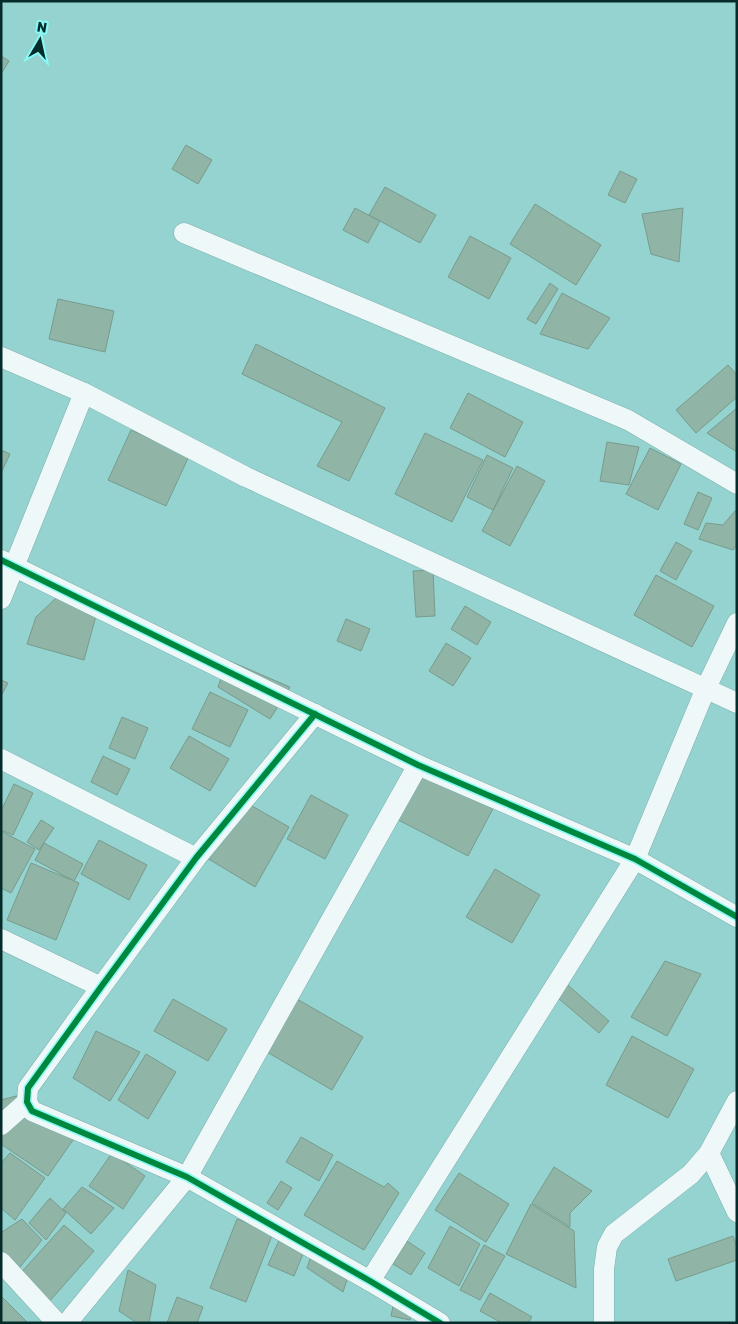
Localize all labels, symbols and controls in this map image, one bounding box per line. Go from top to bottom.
north arrow [15,15,65,65]
text: N [36,18,48,37]

